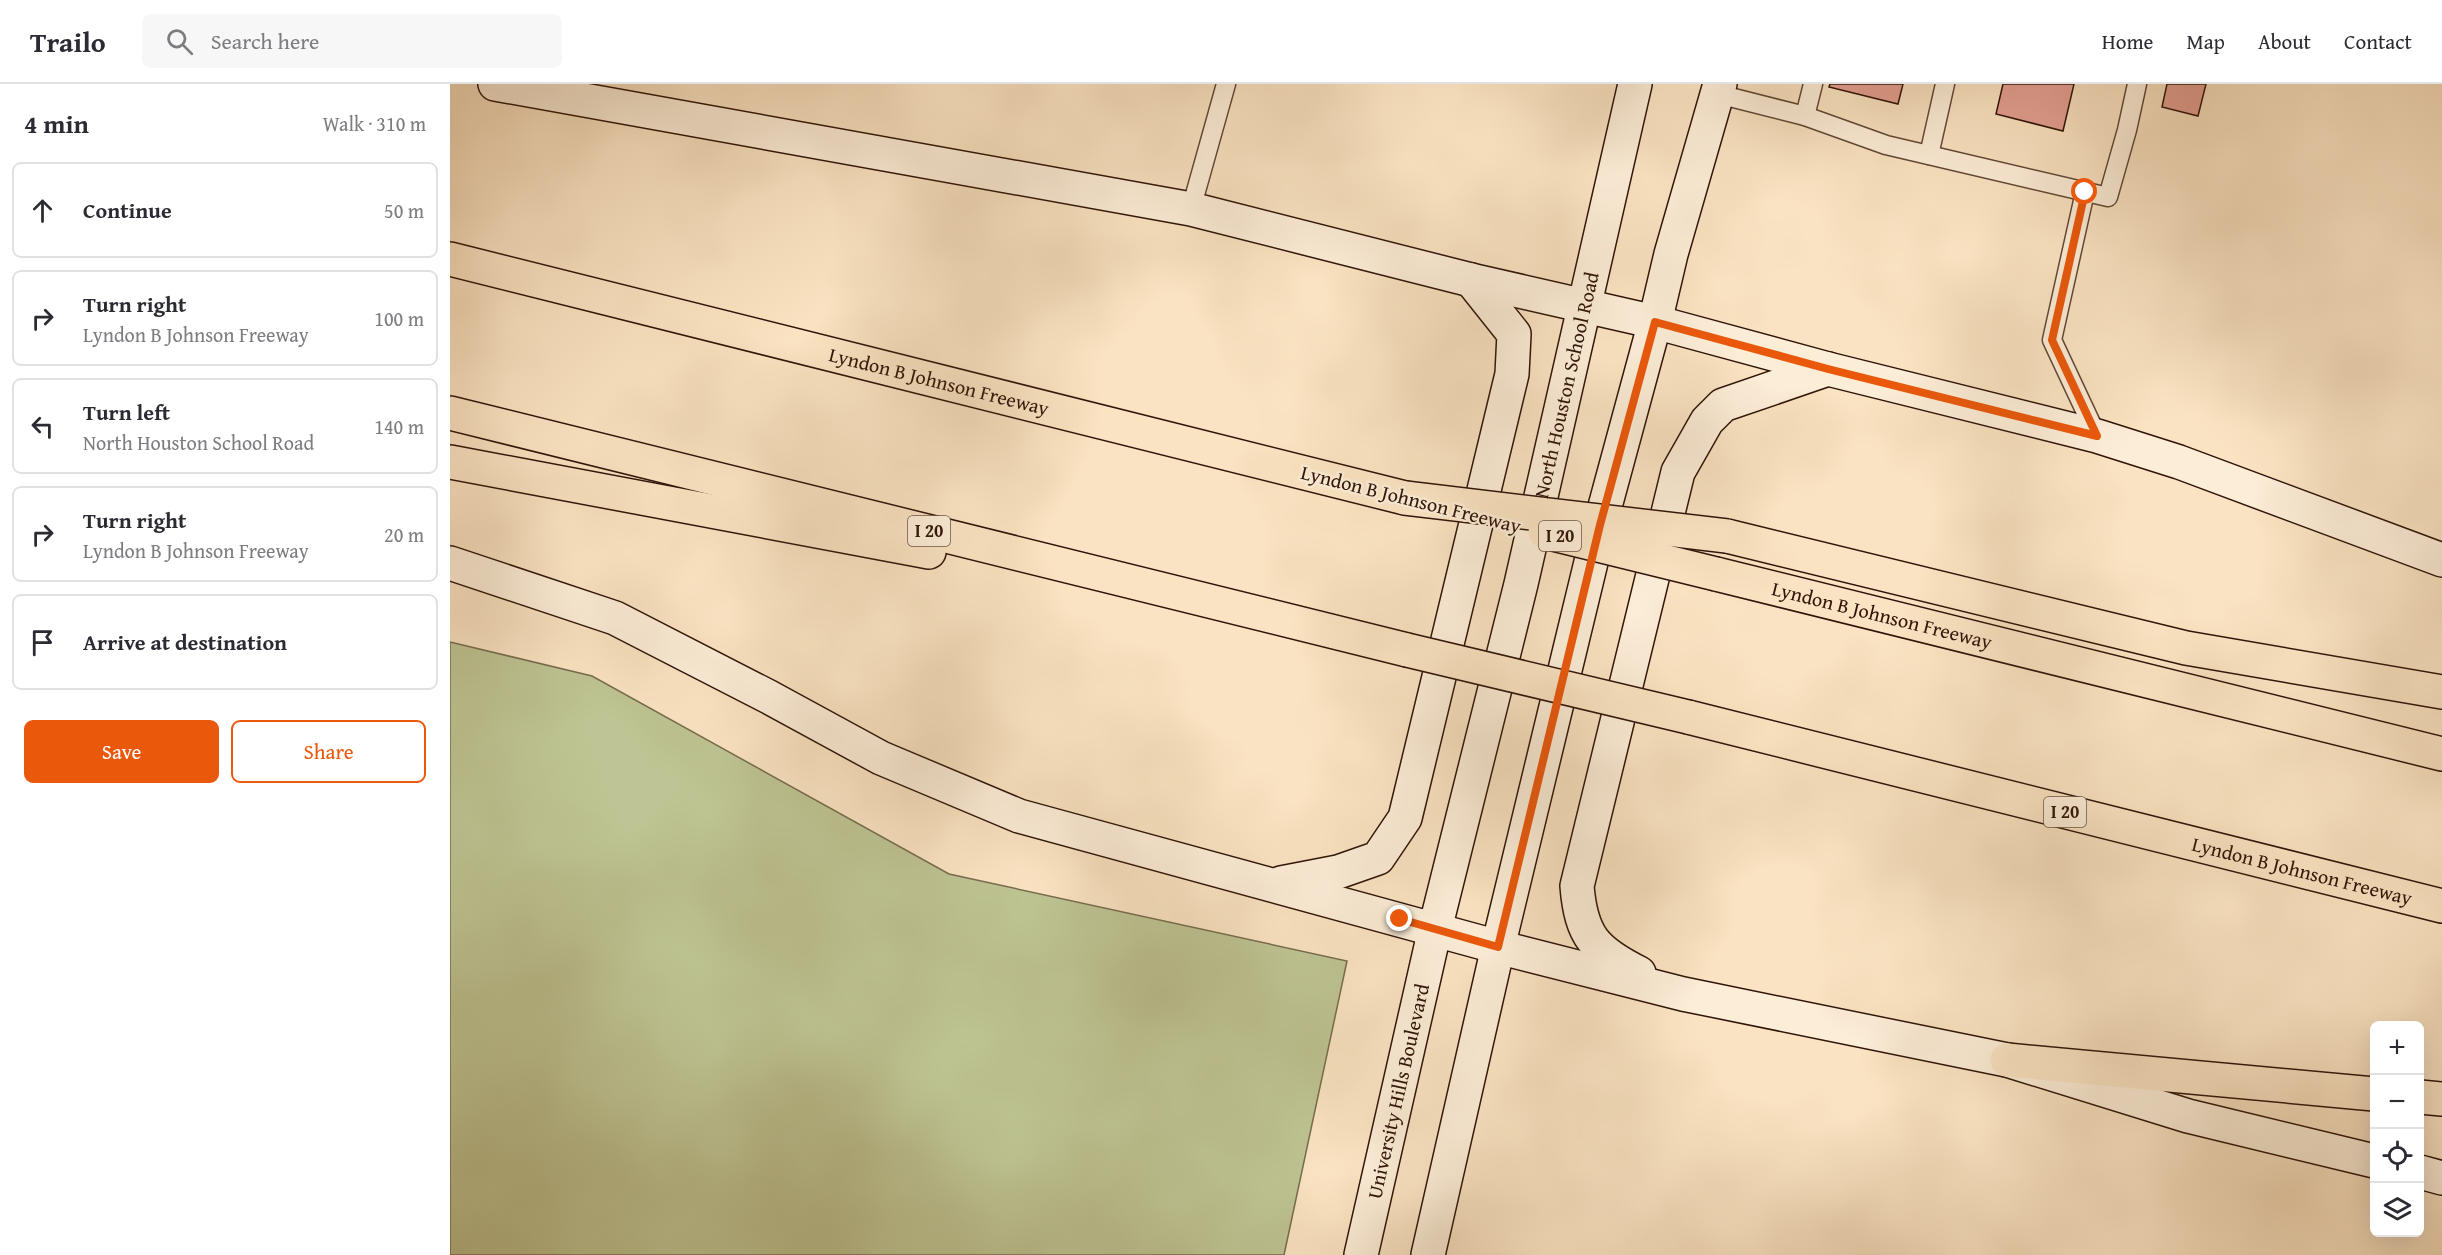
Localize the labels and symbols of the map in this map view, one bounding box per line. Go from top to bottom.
route start [2071,178,2097,204]
street label: North Houston School Road [1526,269,1606,501]
street label: Lyndon B Johnson Freeway [826,339,1052,422]
street label: Lyndon B Johnson Freeway [1298,457,1524,540]
road number: I 20 [908,516,950,546]
road number: I 20 [1539,521,1581,551]
street label: Lyndon B Johnson Freeway [1769,573,1995,656]
road number: I 20 [2044,797,2086,827]
street label: Lyndon B Johnson Freeway [2189,829,2415,912]
route end [1386,905,1412,931]
street label: University Hills Boulevard [1359,980,1436,1201]

